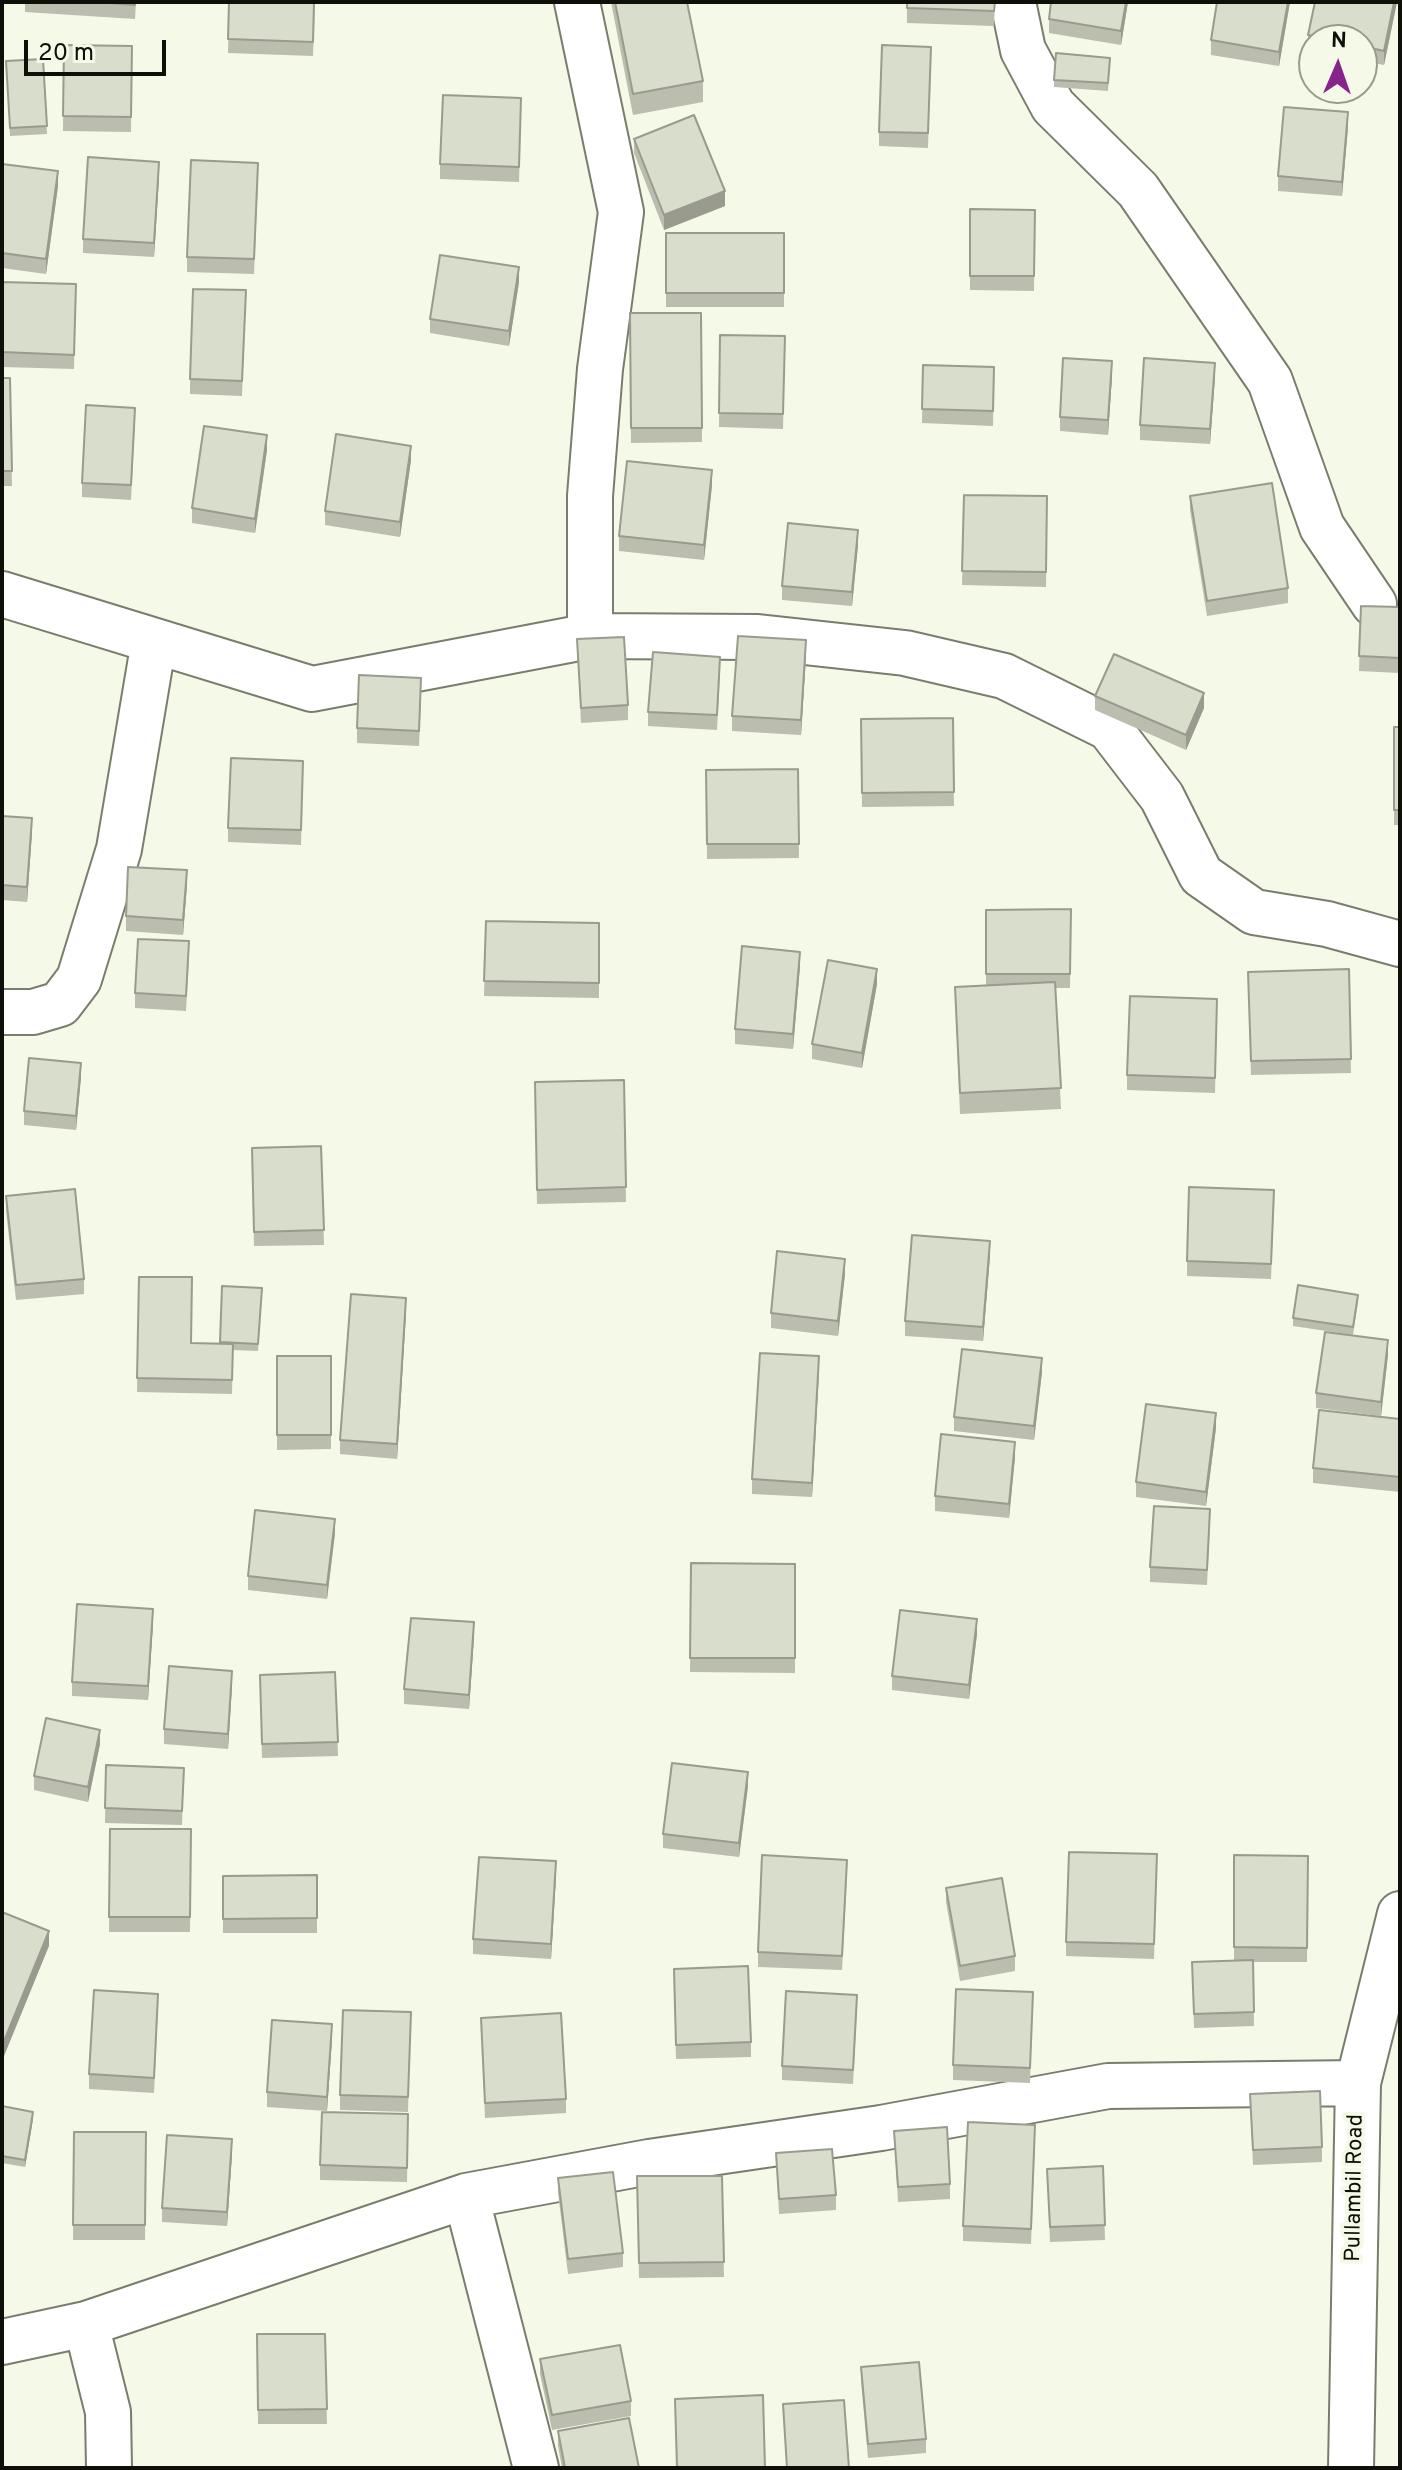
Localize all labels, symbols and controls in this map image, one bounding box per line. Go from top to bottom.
scale bar [28,24,170,74]
north arrow [1298,24,1378,104]
text: N [1330,28,1347,55]
text: 20 m [38,39,94,69]
street label: Pullambil Road [1342,2114,1370,2262]

